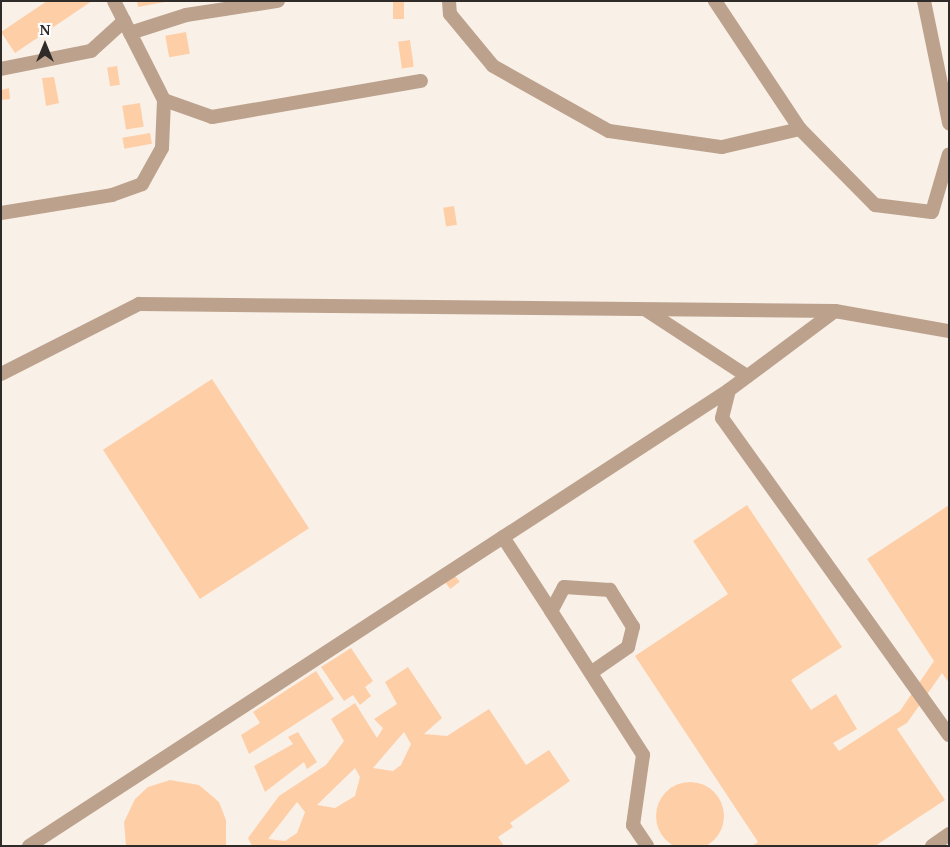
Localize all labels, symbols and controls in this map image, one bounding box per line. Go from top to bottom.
north arrow [20,20,70,70]
text: N [39,20,51,39]

